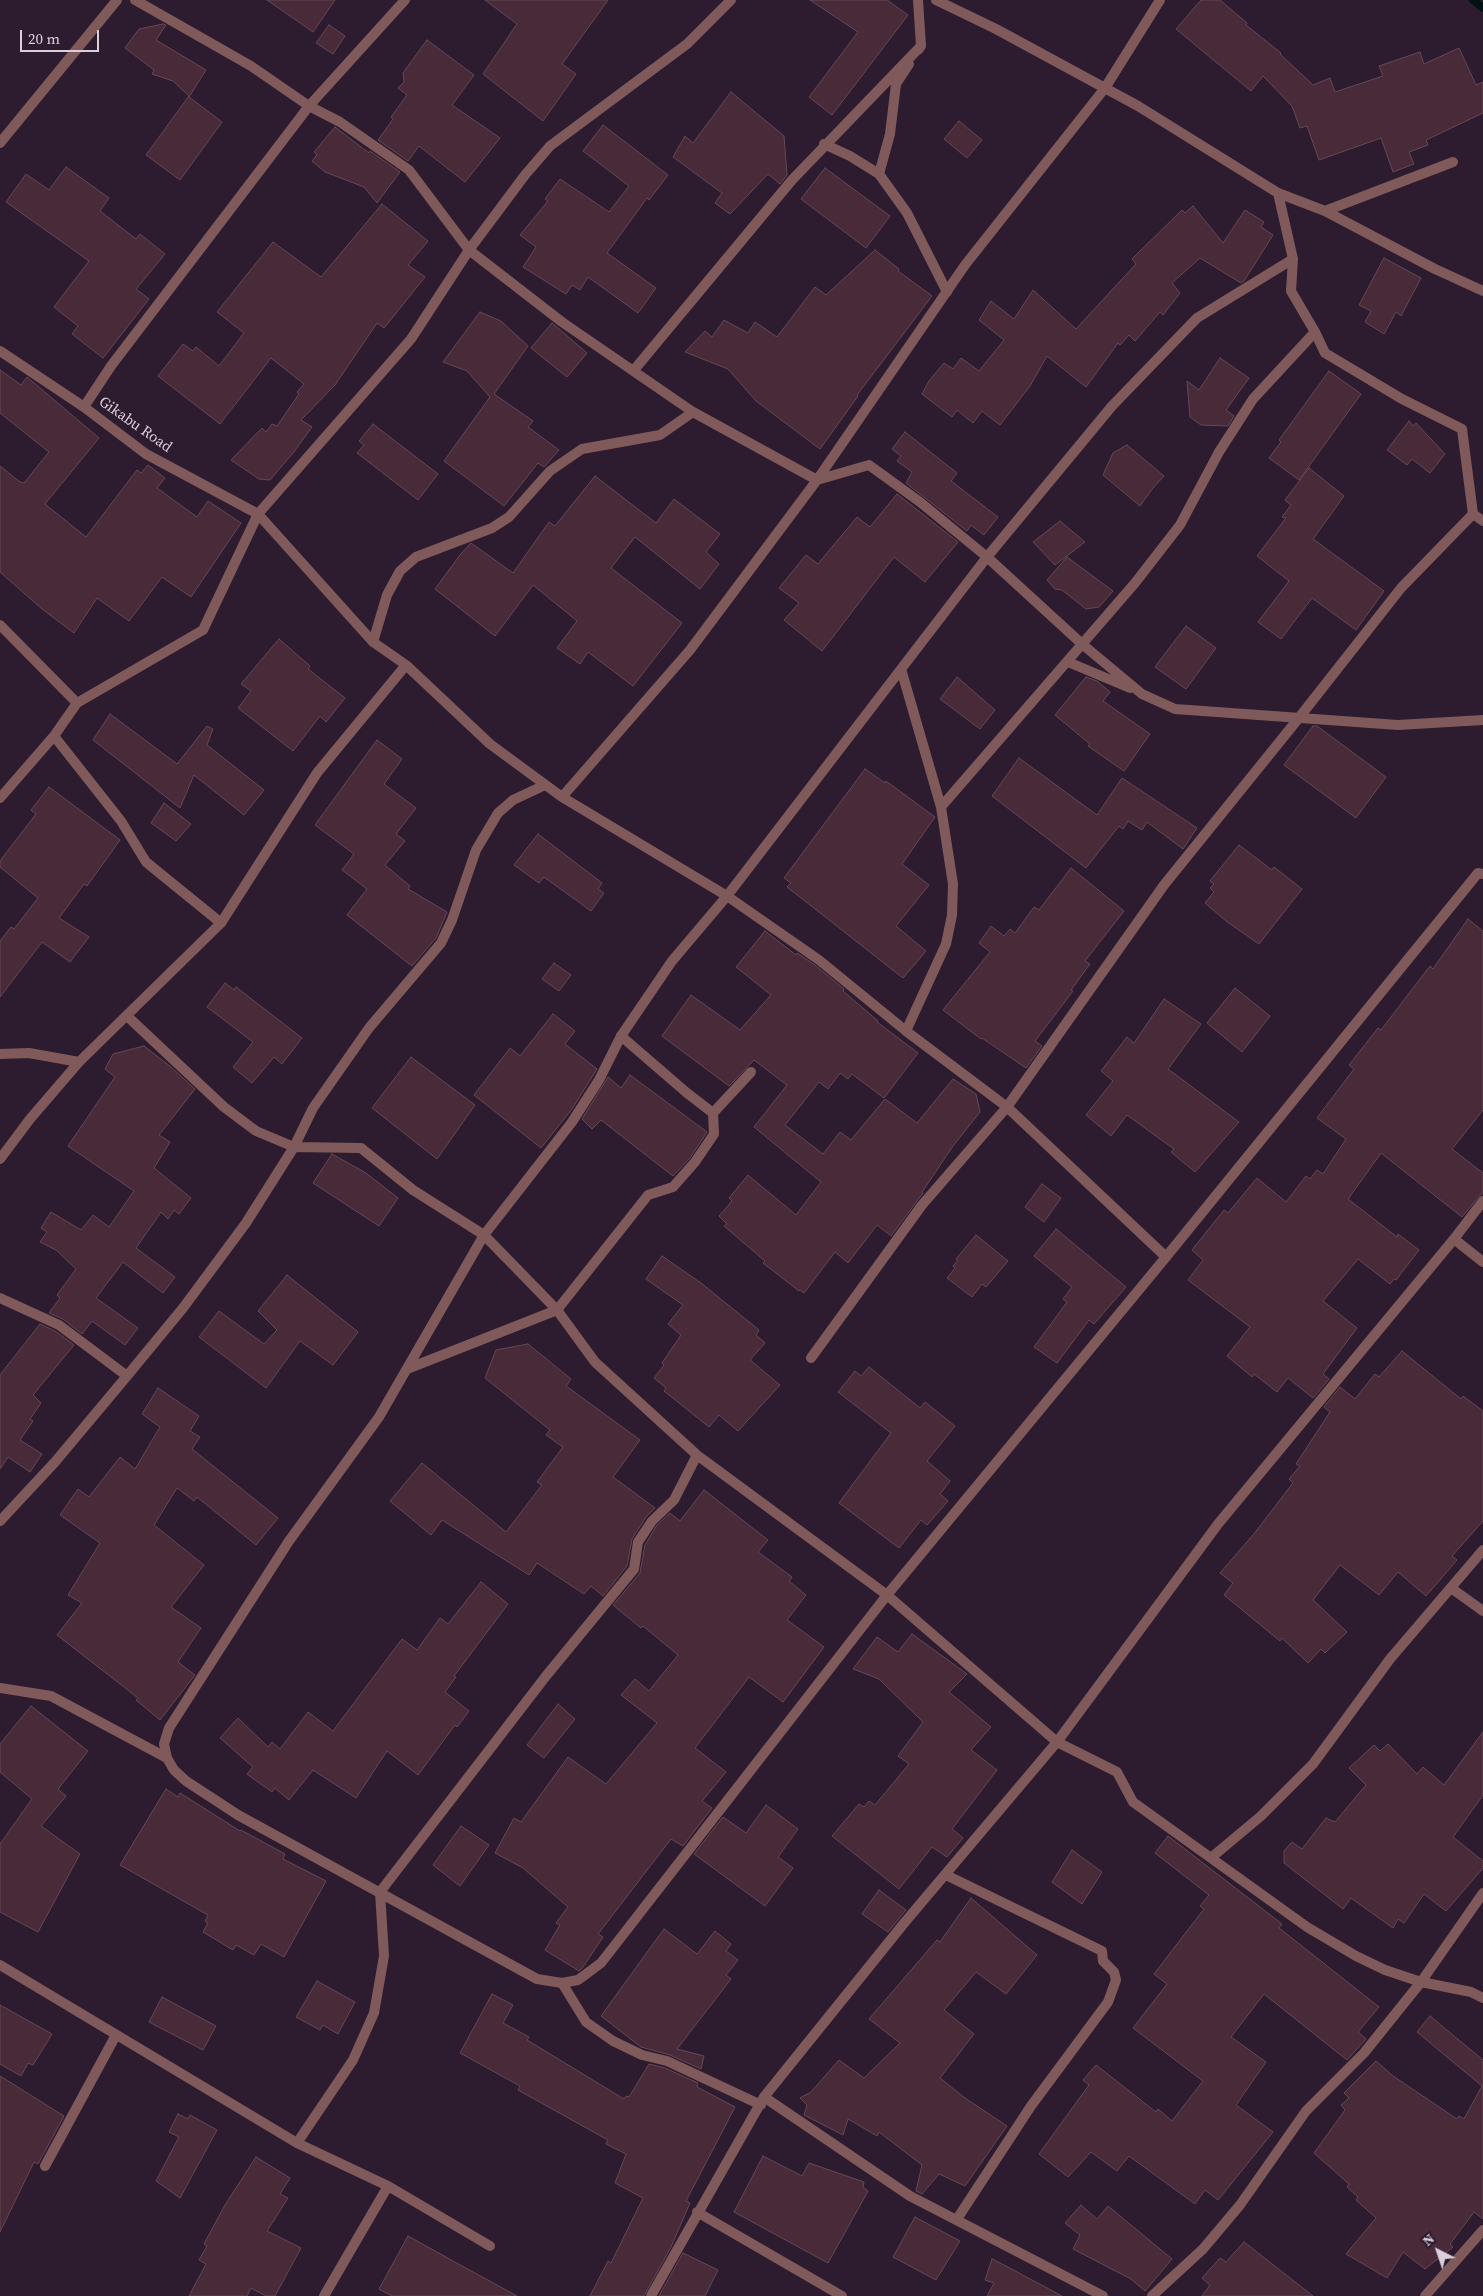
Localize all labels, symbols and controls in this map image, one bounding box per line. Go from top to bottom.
scale bar [22,20,101,52]
text: 20 m [28,28,60,49]
street label: Gikabu Road [95,393,175,457]
north arrow [1413,2226,1463,2276]
text: N [1418,2229,1439,2251]

